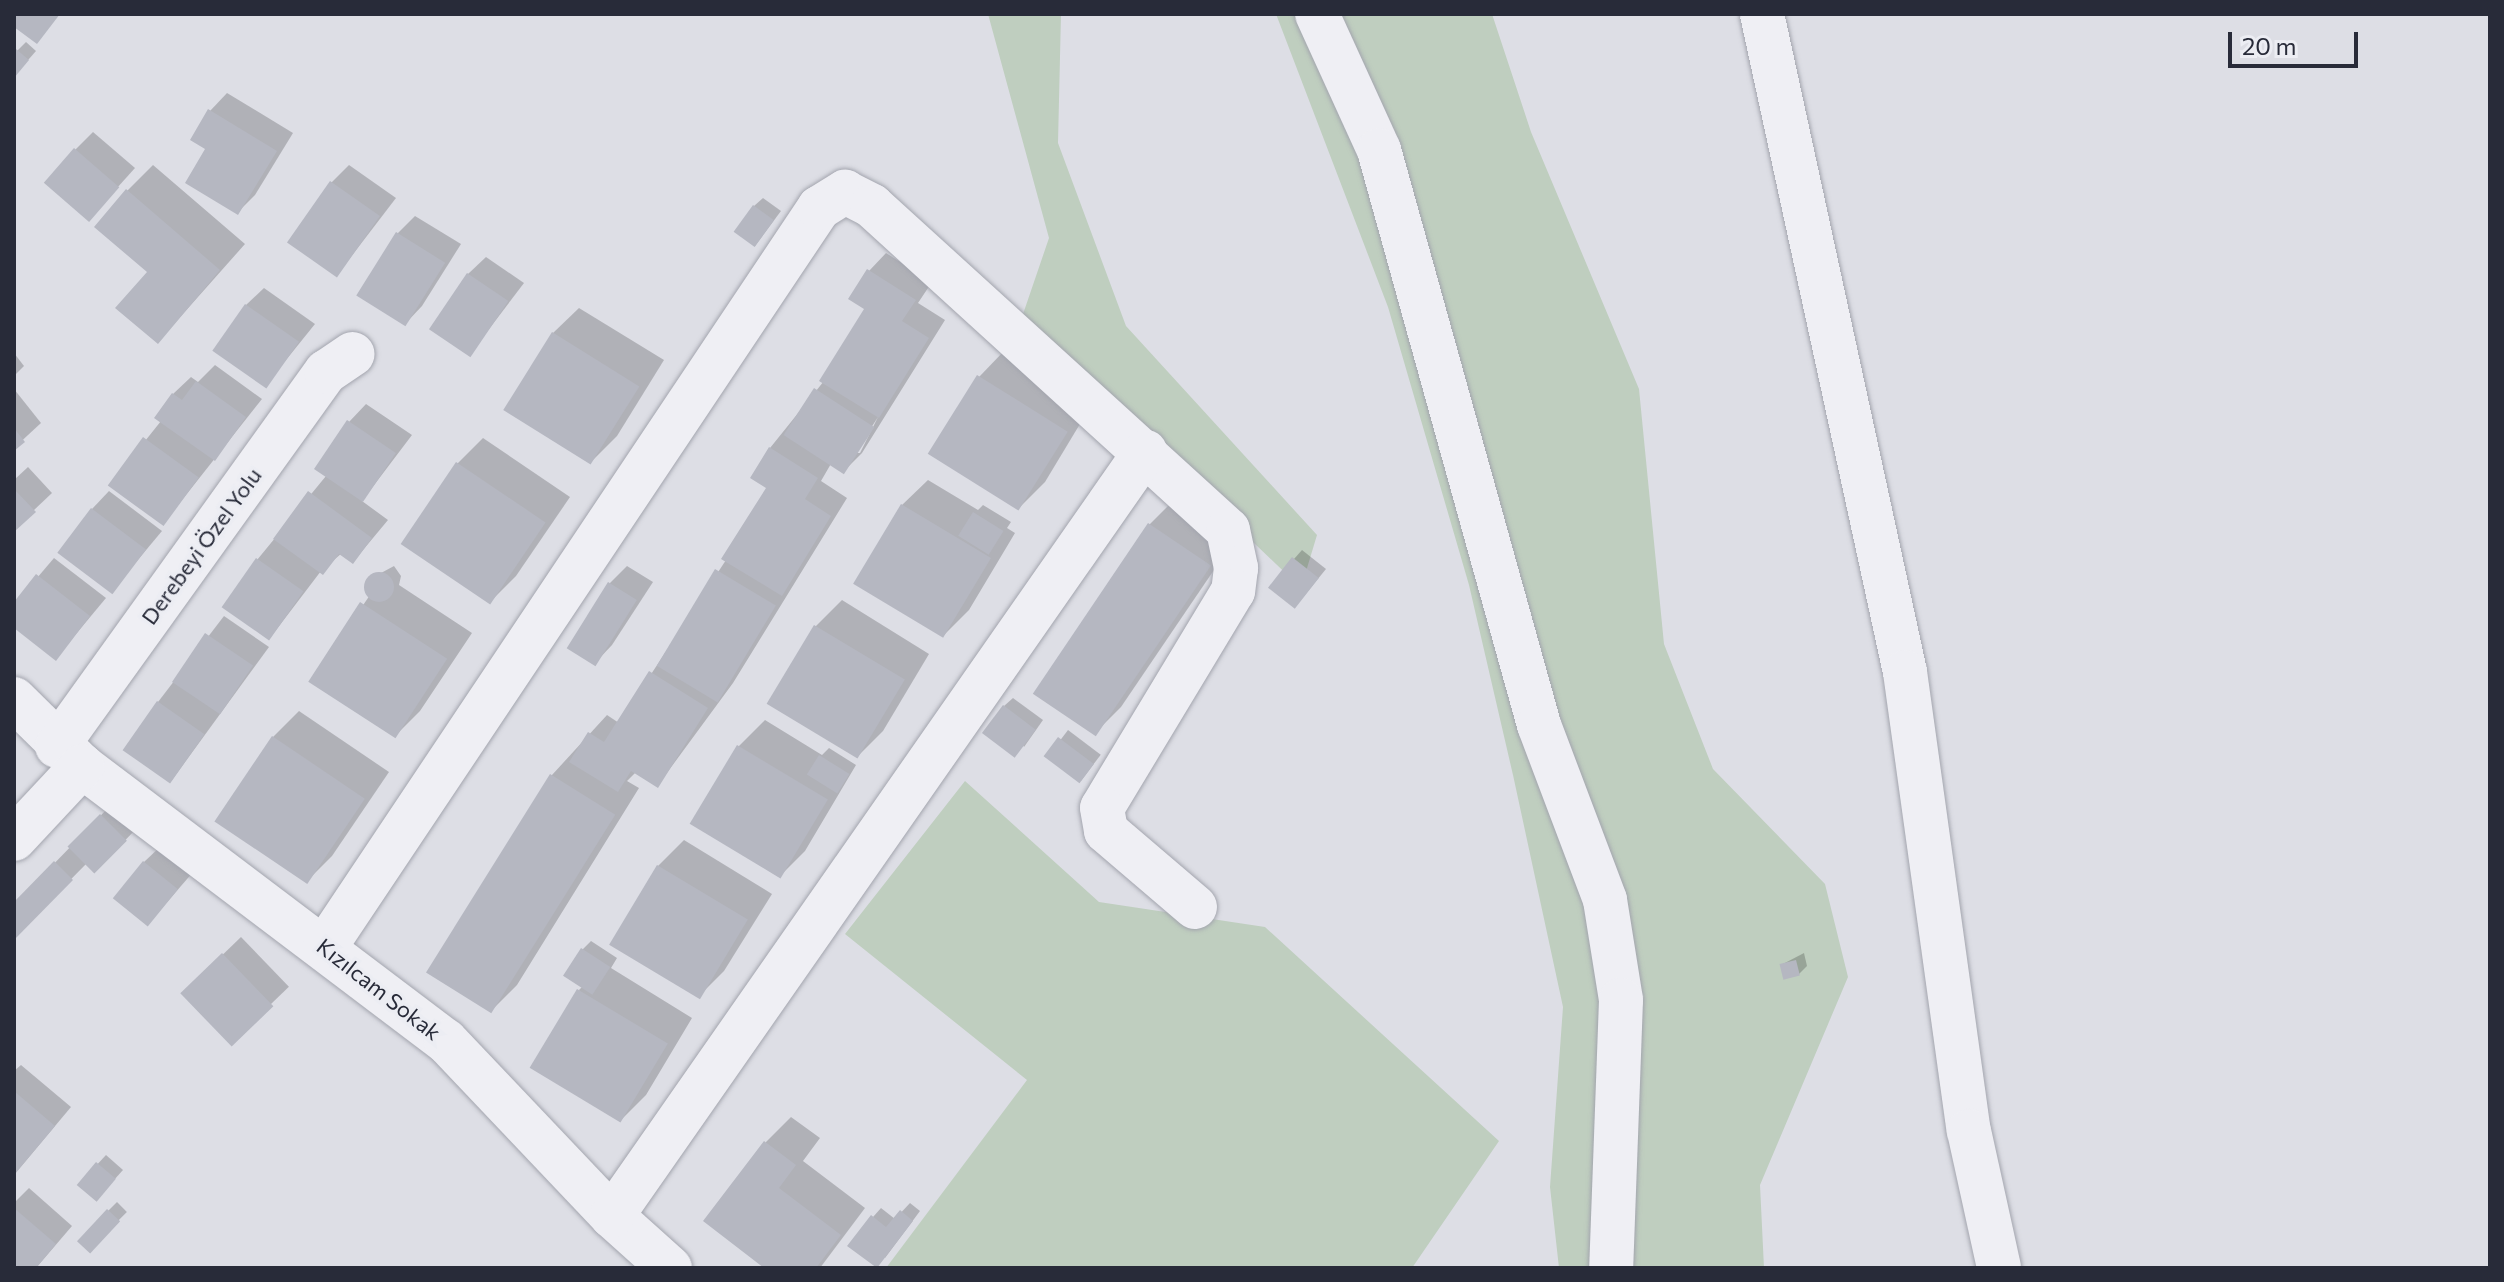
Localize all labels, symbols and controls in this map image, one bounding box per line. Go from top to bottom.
scale bar [2232,16,2362,66]
text: 20 m [2242,31,2296,60]
street label: Derebeyi Özel Yolu [135,463,267,629]
street label: Kızılcam Sokak [312,932,446,1046]

